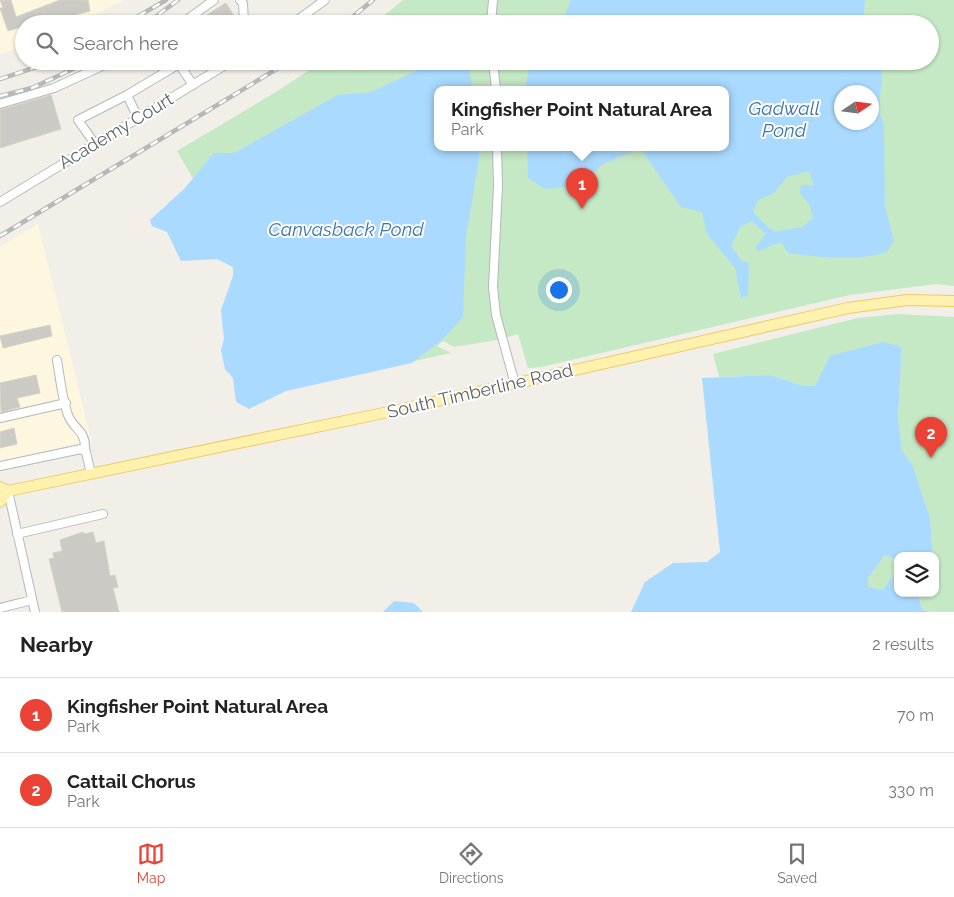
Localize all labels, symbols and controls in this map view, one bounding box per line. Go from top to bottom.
search box [15,15,939,70]
icon: search [33,29,61,57]
text: Search here [73,32,179,54]
north arrow [834,85,879,130]
popup [434,86,729,151]
street label: Academy Court [55,88,177,173]
water label: Gadwall Pond [748,97,820,141]
text: Kingfisher Point Natural Area [451,98,712,120]
text: Park [451,120,484,139]
pin: 1 [566,168,598,209]
water label: Canvasback Pond [268,218,424,240]
your location [546,277,572,303]
street label: South Timberline Road [385,359,575,422]
pin: 2 [915,417,947,458]
map controls [894,552,939,597]
button: layers [894,552,939,597]
text: Nearby [20,632,93,657]
text: 2 results [872,635,934,654]
text: Kingfisher Point Natural Area [67,695,328,717]
text: 1 [32,706,40,725]
text: 70 m [897,706,934,725]
text: Park [67,717,100,736]
text: Cattail Chorus [67,770,196,792]
text: 2 [31,781,41,800]
text: 330 m [888,781,934,800]
text: Park [67,792,100,811]
tab: Map [137,840,165,886]
tab: Directions [439,840,504,886]
tab: Saved [777,840,817,886]

